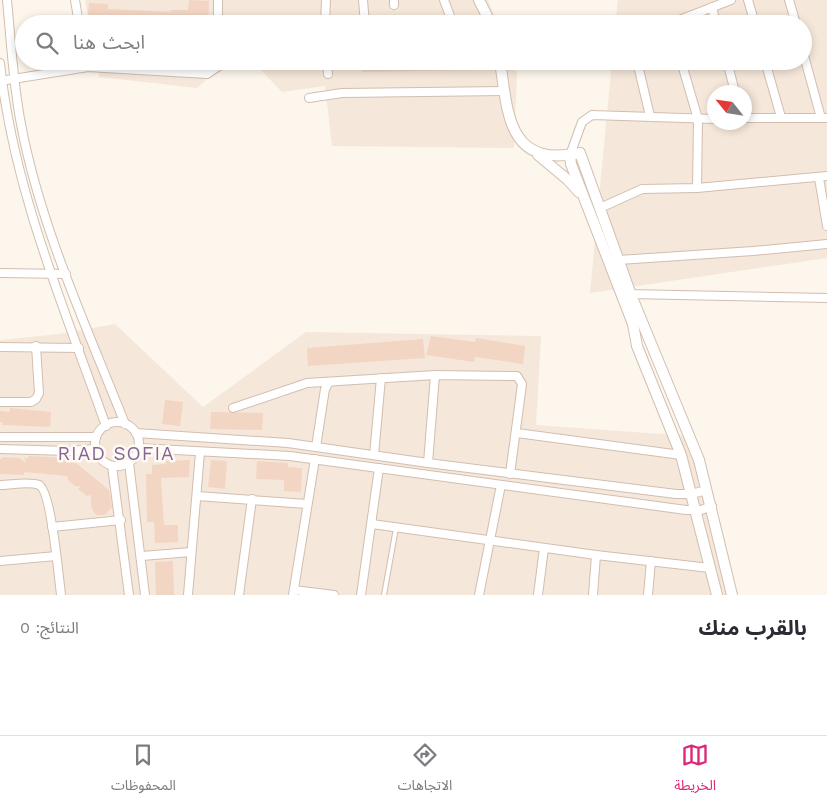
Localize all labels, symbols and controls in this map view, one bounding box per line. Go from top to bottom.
search box [15,15,812,70]
icon: search [33,29,61,57]
text: ابحث هنا [73,31,145,54]
north arrow [707,85,752,130]
district label: RIAD SOFIA [57,442,175,465]
text: بالقرب منك [699,615,807,640]
text: النتائج: 0 [20,618,79,637]
tab: المحفوظات [111,741,176,800]
tab: الاتجاهات [398,741,452,800]
tab: الخريطة [674,741,716,800]

